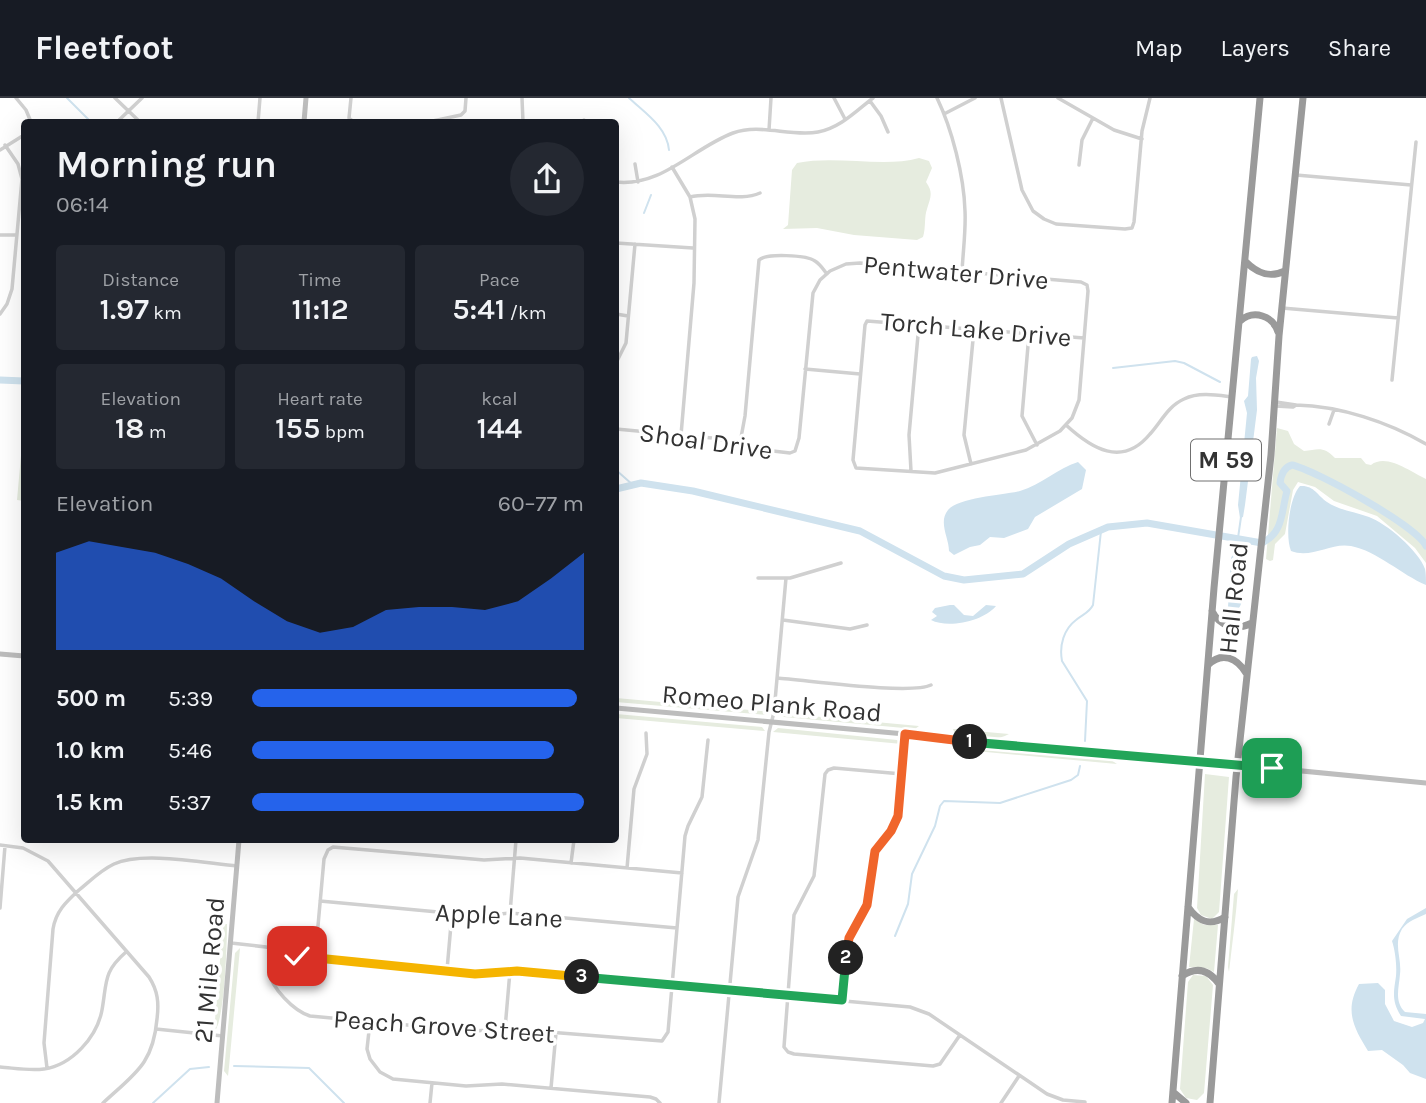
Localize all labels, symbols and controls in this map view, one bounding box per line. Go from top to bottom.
text: Fleetfoot [35,29,174,67]
text: Map [1135,34,1183,62]
text: Layers [1221,34,1290,62]
text: Share [1328,34,1391,62]
text: Morning run [56,142,277,187]
button: share [510,142,584,216]
text: 06:14 [56,191,109,218]
street label: Pentwater Drive [862,249,1050,296]
text: Distance [102,269,179,291]
text: Time [299,269,341,291]
text: Pace [479,269,520,291]
text: 1.97 [99,291,149,327]
text: 11:12 [291,291,349,327]
text: 5:41 [452,291,505,327]
text: km [149,302,182,324]
text: /km [505,302,546,324]
street label: Torch Lake Drive [879,306,1073,353]
text: Elevation [100,388,181,410]
text: Heart rate [277,388,363,410]
text: kcal [481,388,517,410]
text: 18 [115,410,144,446]
text: 155 [275,410,320,446]
text: 144 [477,410,522,446]
street label: Shoal Drive [637,417,774,466]
text: m [144,421,167,443]
text: bpm [320,421,365,443]
road number: M 59 [1191,440,1261,480]
text: Elevation [56,490,153,517]
text: 60–77 m [498,490,584,517]
street label: Hall Road [1212,541,1255,656]
street label: Romeo Plank Road [661,678,883,729]
text: 500 m [56,685,126,712]
text: 5:39 [168,685,213,712]
pin: 1 [953,724,988,760]
text: 1 [966,730,973,752]
text: 1.0 km [56,737,125,764]
text: 5:46 [168,737,212,764]
pin [1242,738,1302,798]
icon: arrive [1253,749,1291,787]
text: 1.5 km [56,789,124,816]
text: 5:37 [168,789,211,816]
street label: 21 Mile Road [188,896,231,1044]
street label: Apple Lane [434,897,564,934]
pin [267,926,327,986]
icon: check [278,937,316,975]
pin: 2 [828,940,864,976]
text: 2 [840,946,851,968]
pin: 3 [564,960,600,994]
text: 3 [576,965,587,987]
street label: Peach Grove Street [332,1003,556,1050]

